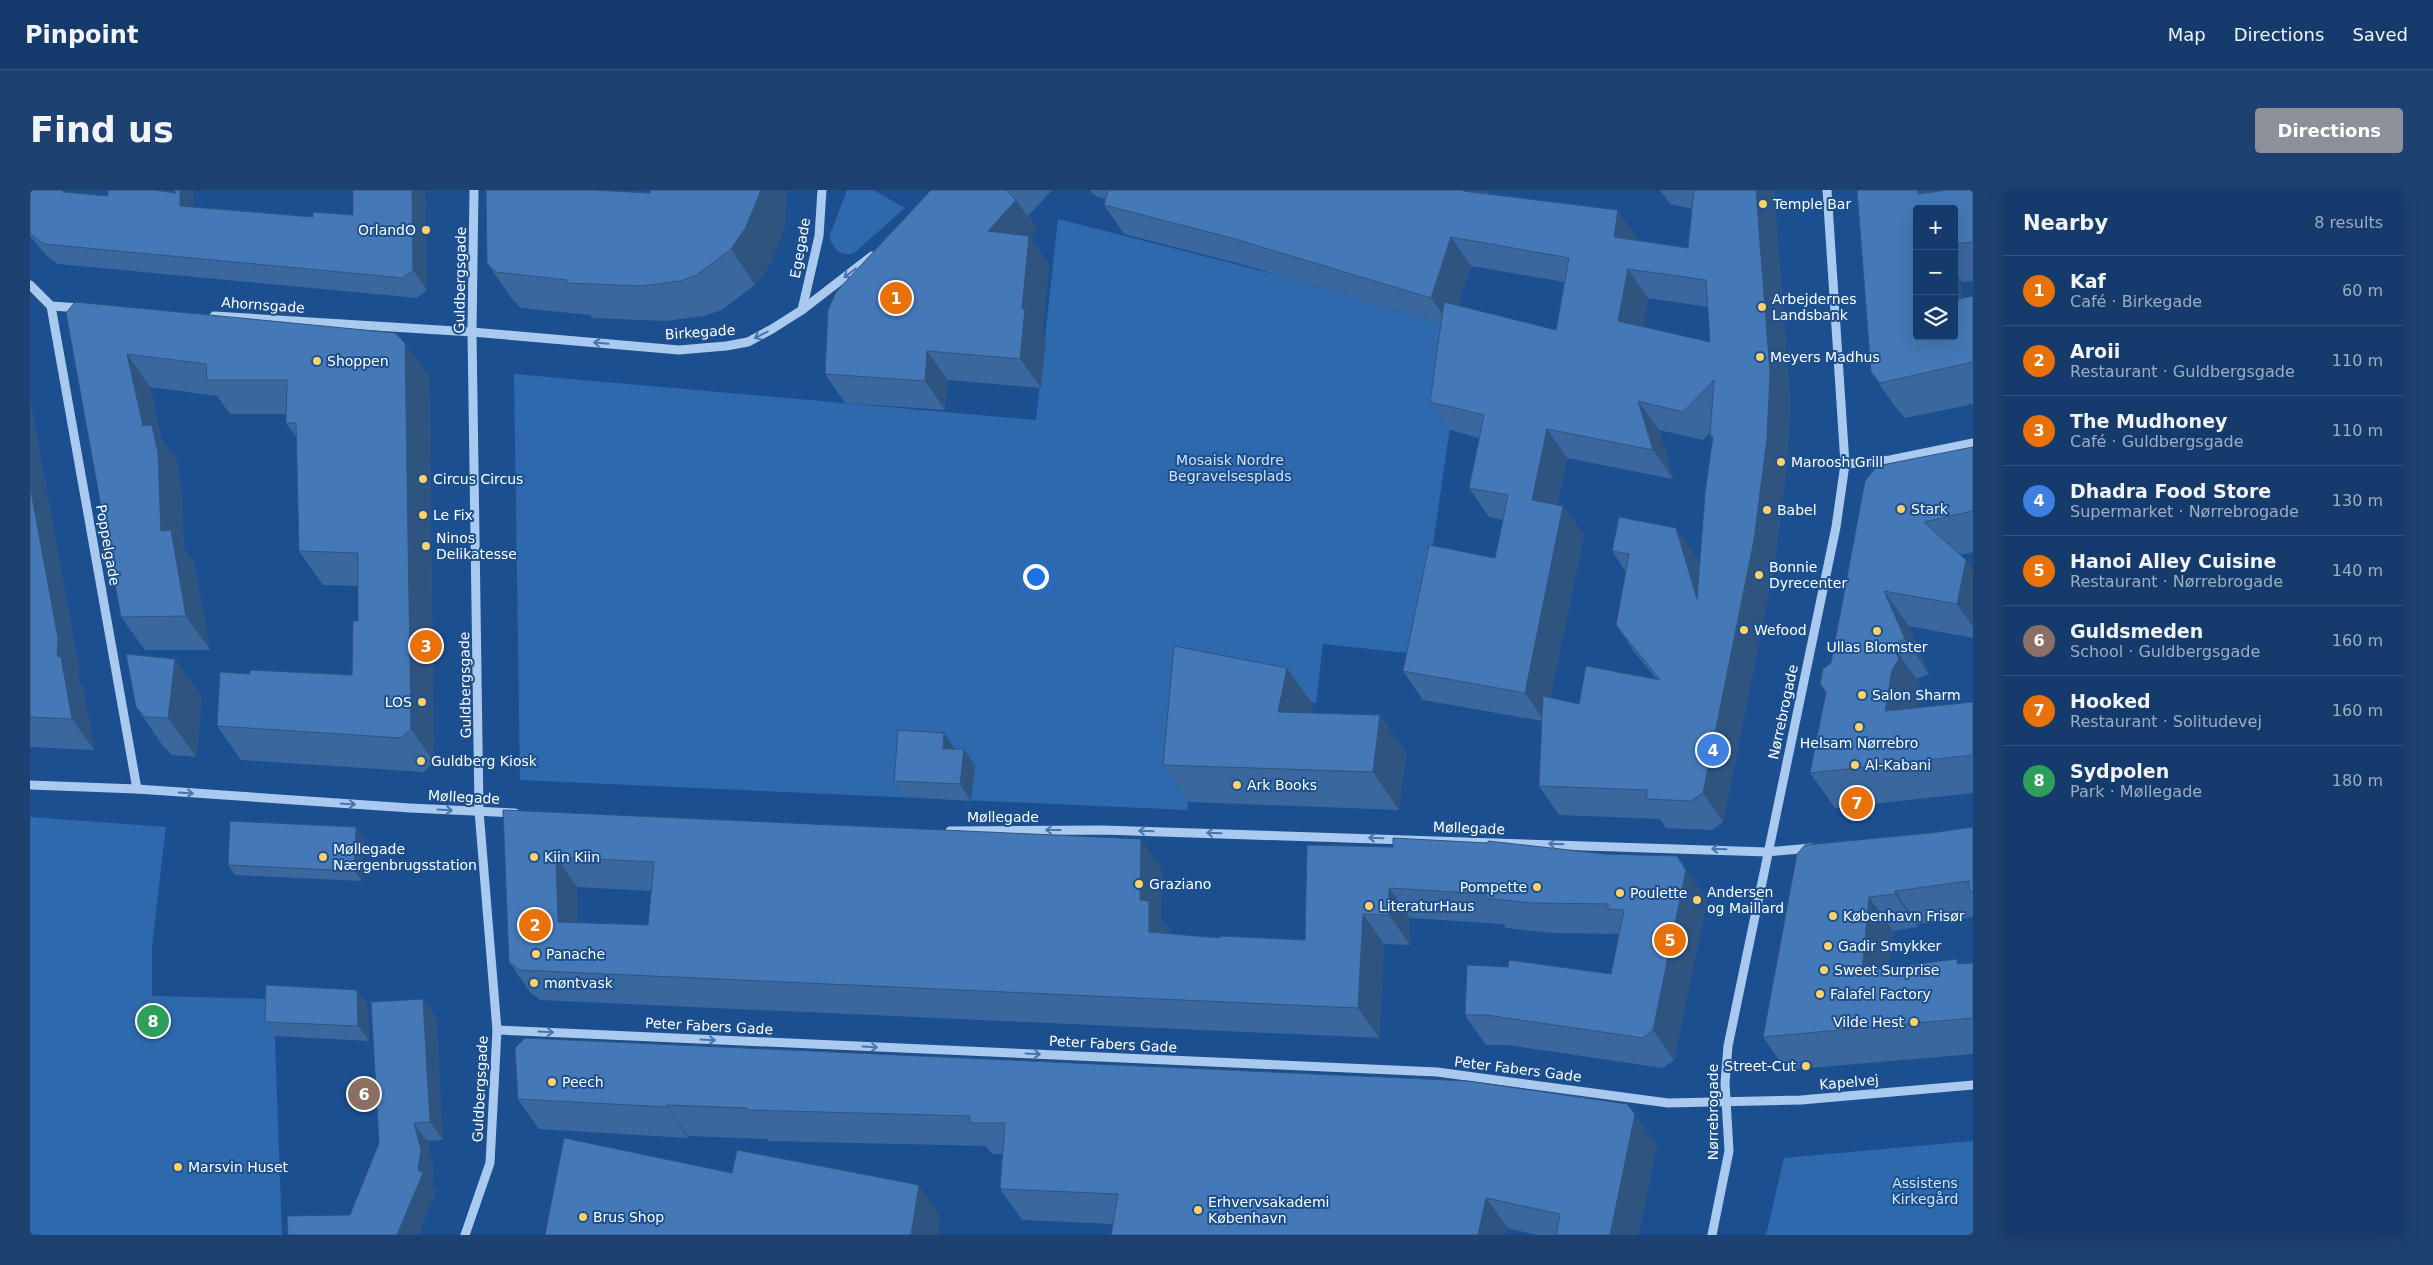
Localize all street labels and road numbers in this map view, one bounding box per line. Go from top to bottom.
street label: Egegade [787,216,813,280]
street label: Guldbergsgade [451,227,469,333]
street label: Ahornsgade [221,294,305,316]
street label: Birkegade [664,322,736,342]
street label: Poppelgade [93,503,123,587]
street label: Guldbergsgade [456,632,474,738]
street label: Nørrebrogade [1765,663,1801,761]
street label: Møllegade [428,787,500,807]
street label: Møllegade [967,809,1039,825]
street label: Møllegade [1433,819,1505,837]
street label: Peter Fabers Gade [645,1015,773,1037]
street label: Peter Fabers Gade [1049,1033,1177,1055]
street label: Guldbergsgade [469,1035,491,1143]
street label: Peter Fabers Gade [1453,1053,1583,1085]
street label: Nørrebrogade [1705,1064,1721,1160]
street label: Kapelvej [1819,1071,1879,1093]

